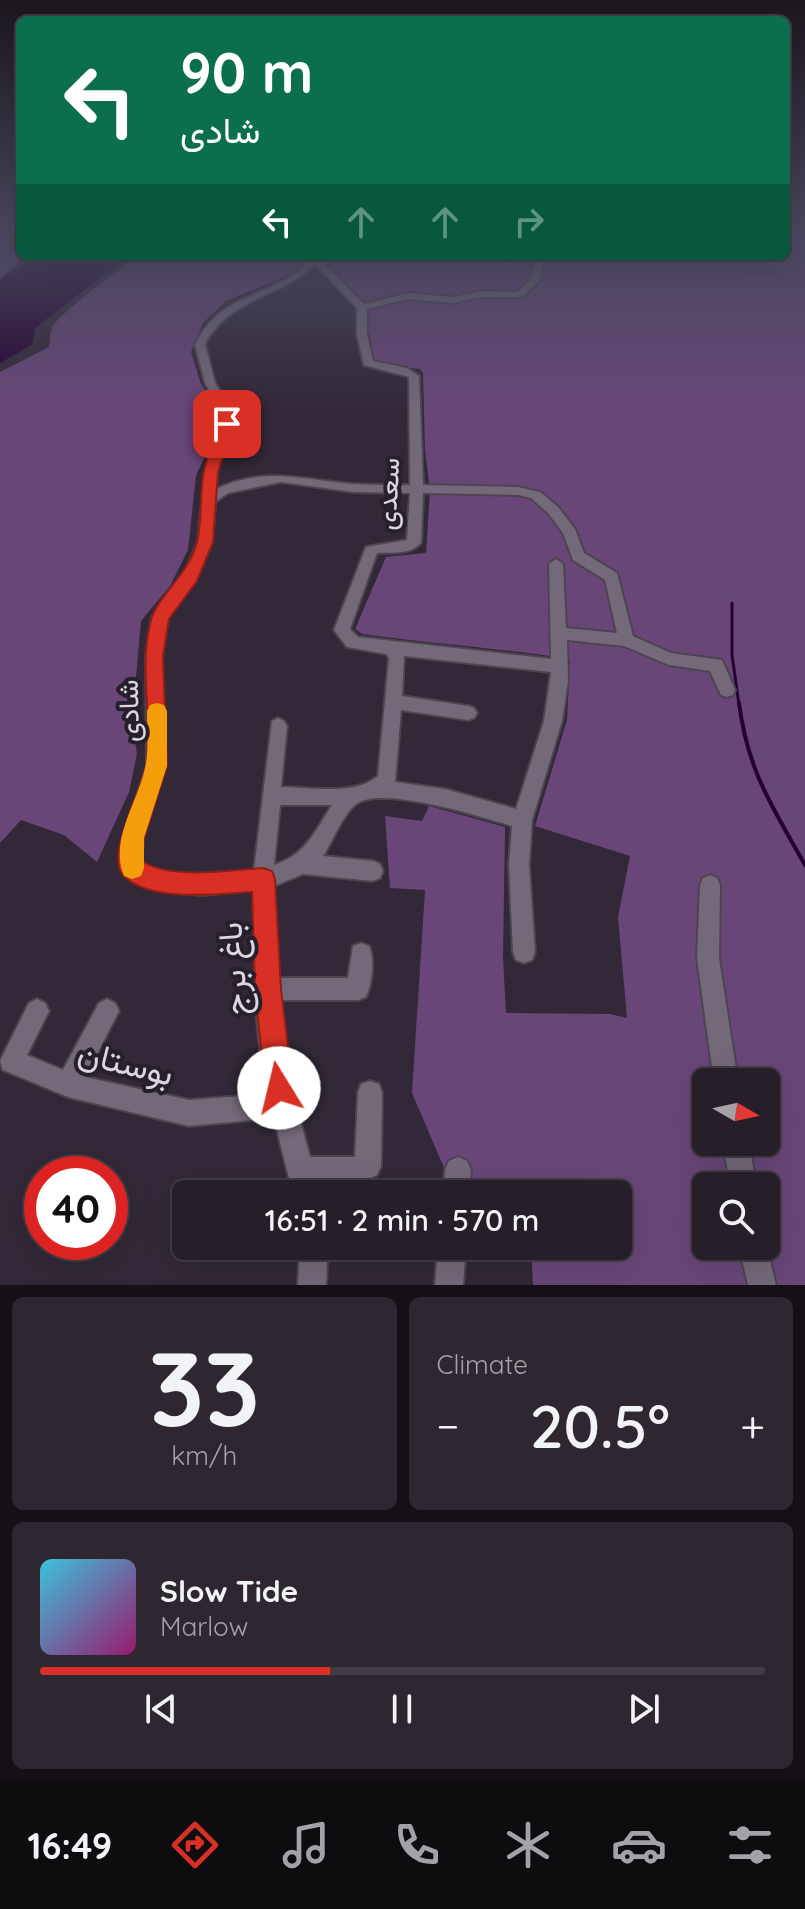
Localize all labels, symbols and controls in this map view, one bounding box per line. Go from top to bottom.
text: 90 m [180,37,314,107]
icon: left [48,48,152,152]
text: شادی [180,107,260,152]
icon: left [255,200,299,244]
icon: ahead [339,200,383,244]
icon: ahead [423,200,467,244]
icon: right [507,200,551,244]
pin [193,390,261,458]
icon: arrive [205,402,249,446]
street label: سعدی [368,457,406,531]
street label: شادی [110,679,146,743]
street label: باغ برج [207,921,259,1017]
street label: بوستان [74,1029,178,1095]
position arrow [237,1046,321,1130]
north arrow [692,1068,780,1156]
map controls [692,1068,780,1260]
speed limit sign: 40 [24,1156,128,1260]
button: search [692,1172,780,1260]
text: 16:51 · 2 min · 570 m [265,1201,539,1239]
text: 33 [148,1322,260,1452]
text: Climate [437,1348,528,1381]
text: 20.5° [530,1388,670,1463]
text: − [437,1398,459,1453]
text: + [740,1398,765,1453]
text: km/h [171,1439,237,1472]
text: Slow Tide [160,1572,298,1610]
text: Marlow [160,1610,248,1643]
icon: previous [139,1687,183,1731]
icon: pause [380,1687,424,1731]
icon: next [622,1687,666,1731]
icon: directions [167,1817,223,1873]
icon: music [278,1817,334,1873]
icon: phone [389,1817,445,1873]
icon: climate [500,1817,556,1873]
icon: car [611,1817,667,1873]
icon: filters [722,1817,778,1873]
text: 16:49 [27,1823,112,1868]

